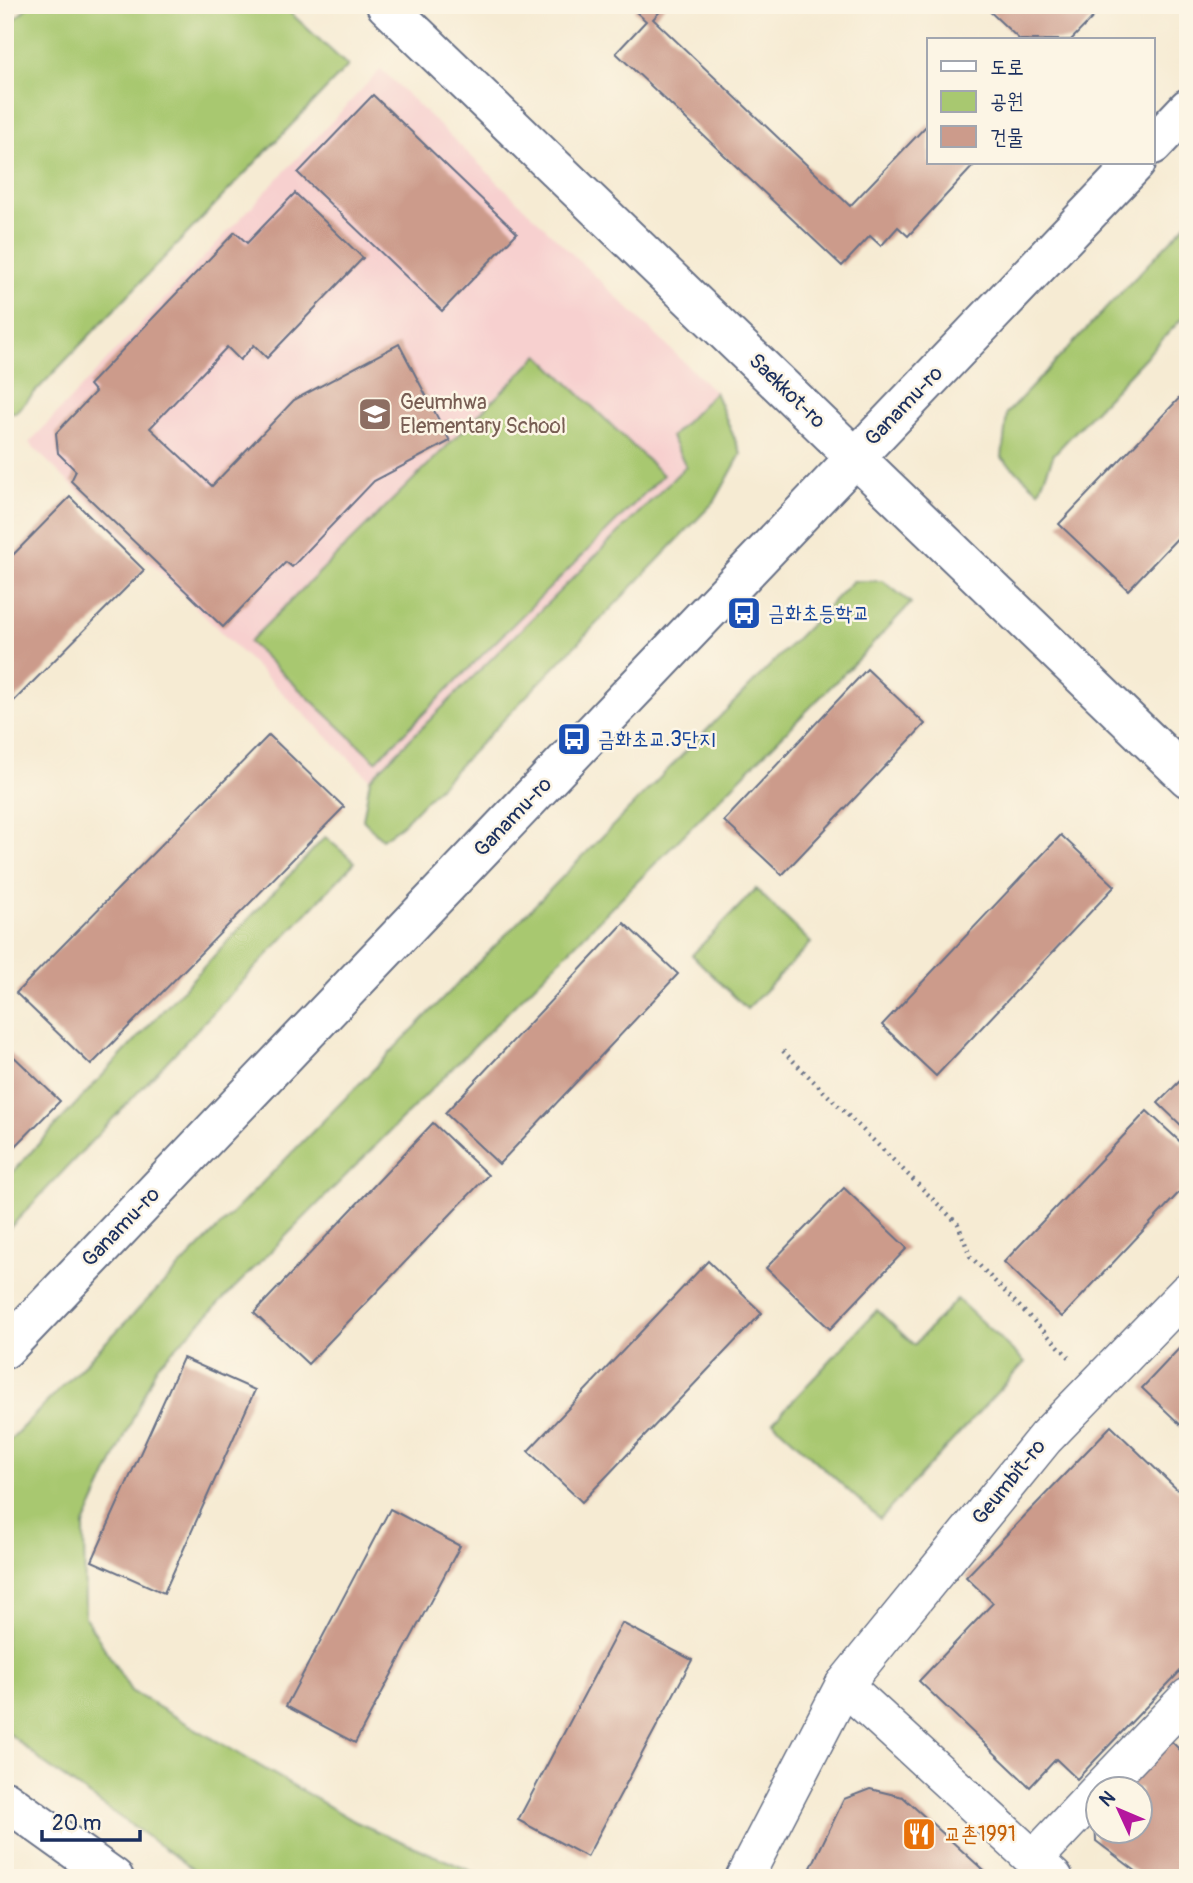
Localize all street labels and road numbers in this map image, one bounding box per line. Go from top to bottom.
street label: Saekkot-ro [743,348,831,434]
street label: Ganamu-ro [859,360,949,452]
street label: Ganamu-ro [468,771,558,863]
street label: Ganamu-ro [76,1181,166,1273]
street label: Geumbit-ro [966,1434,1052,1530]

